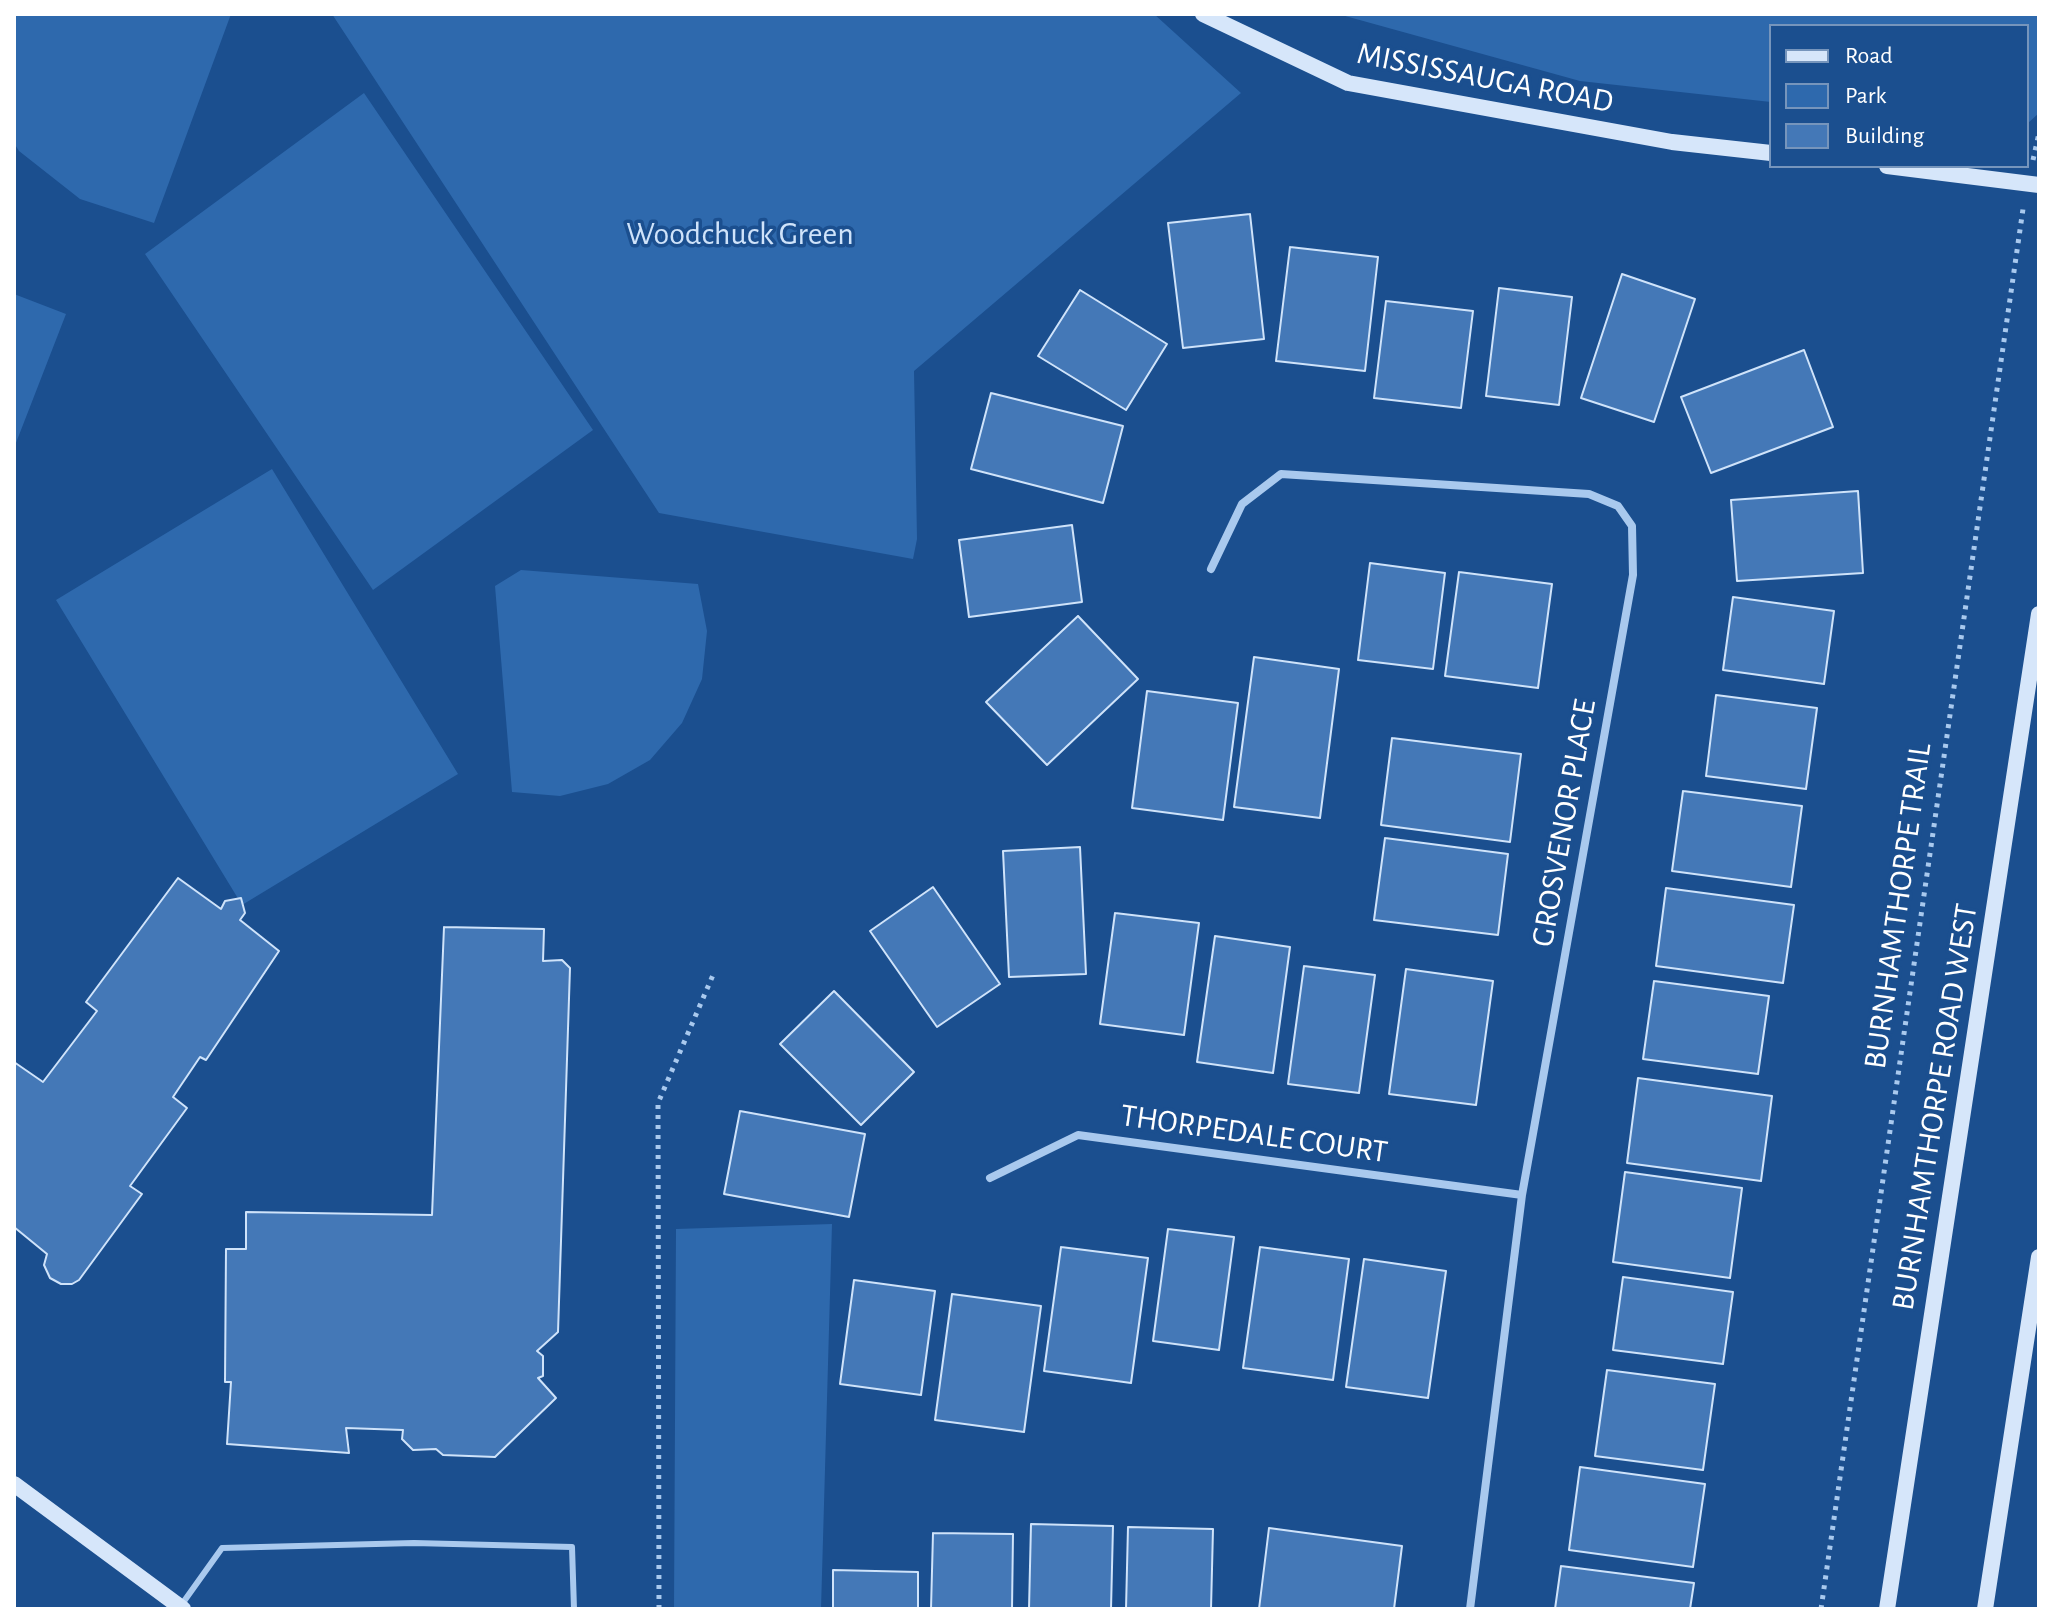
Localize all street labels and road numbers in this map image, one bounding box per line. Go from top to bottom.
street label: MISSISSAUGA ROAD [1354,34,1616,122]
street label: GROSVENOR PLACE [1523,696,1605,950]
street label: BURNHAMTHORPE TRAIL [1856,741,1940,1071]
street label: BURNHAMTHORPE ROAD WEST [1884,901,1986,1313]
street label: THORPEDALE COURT [1118,1096,1390,1172]

